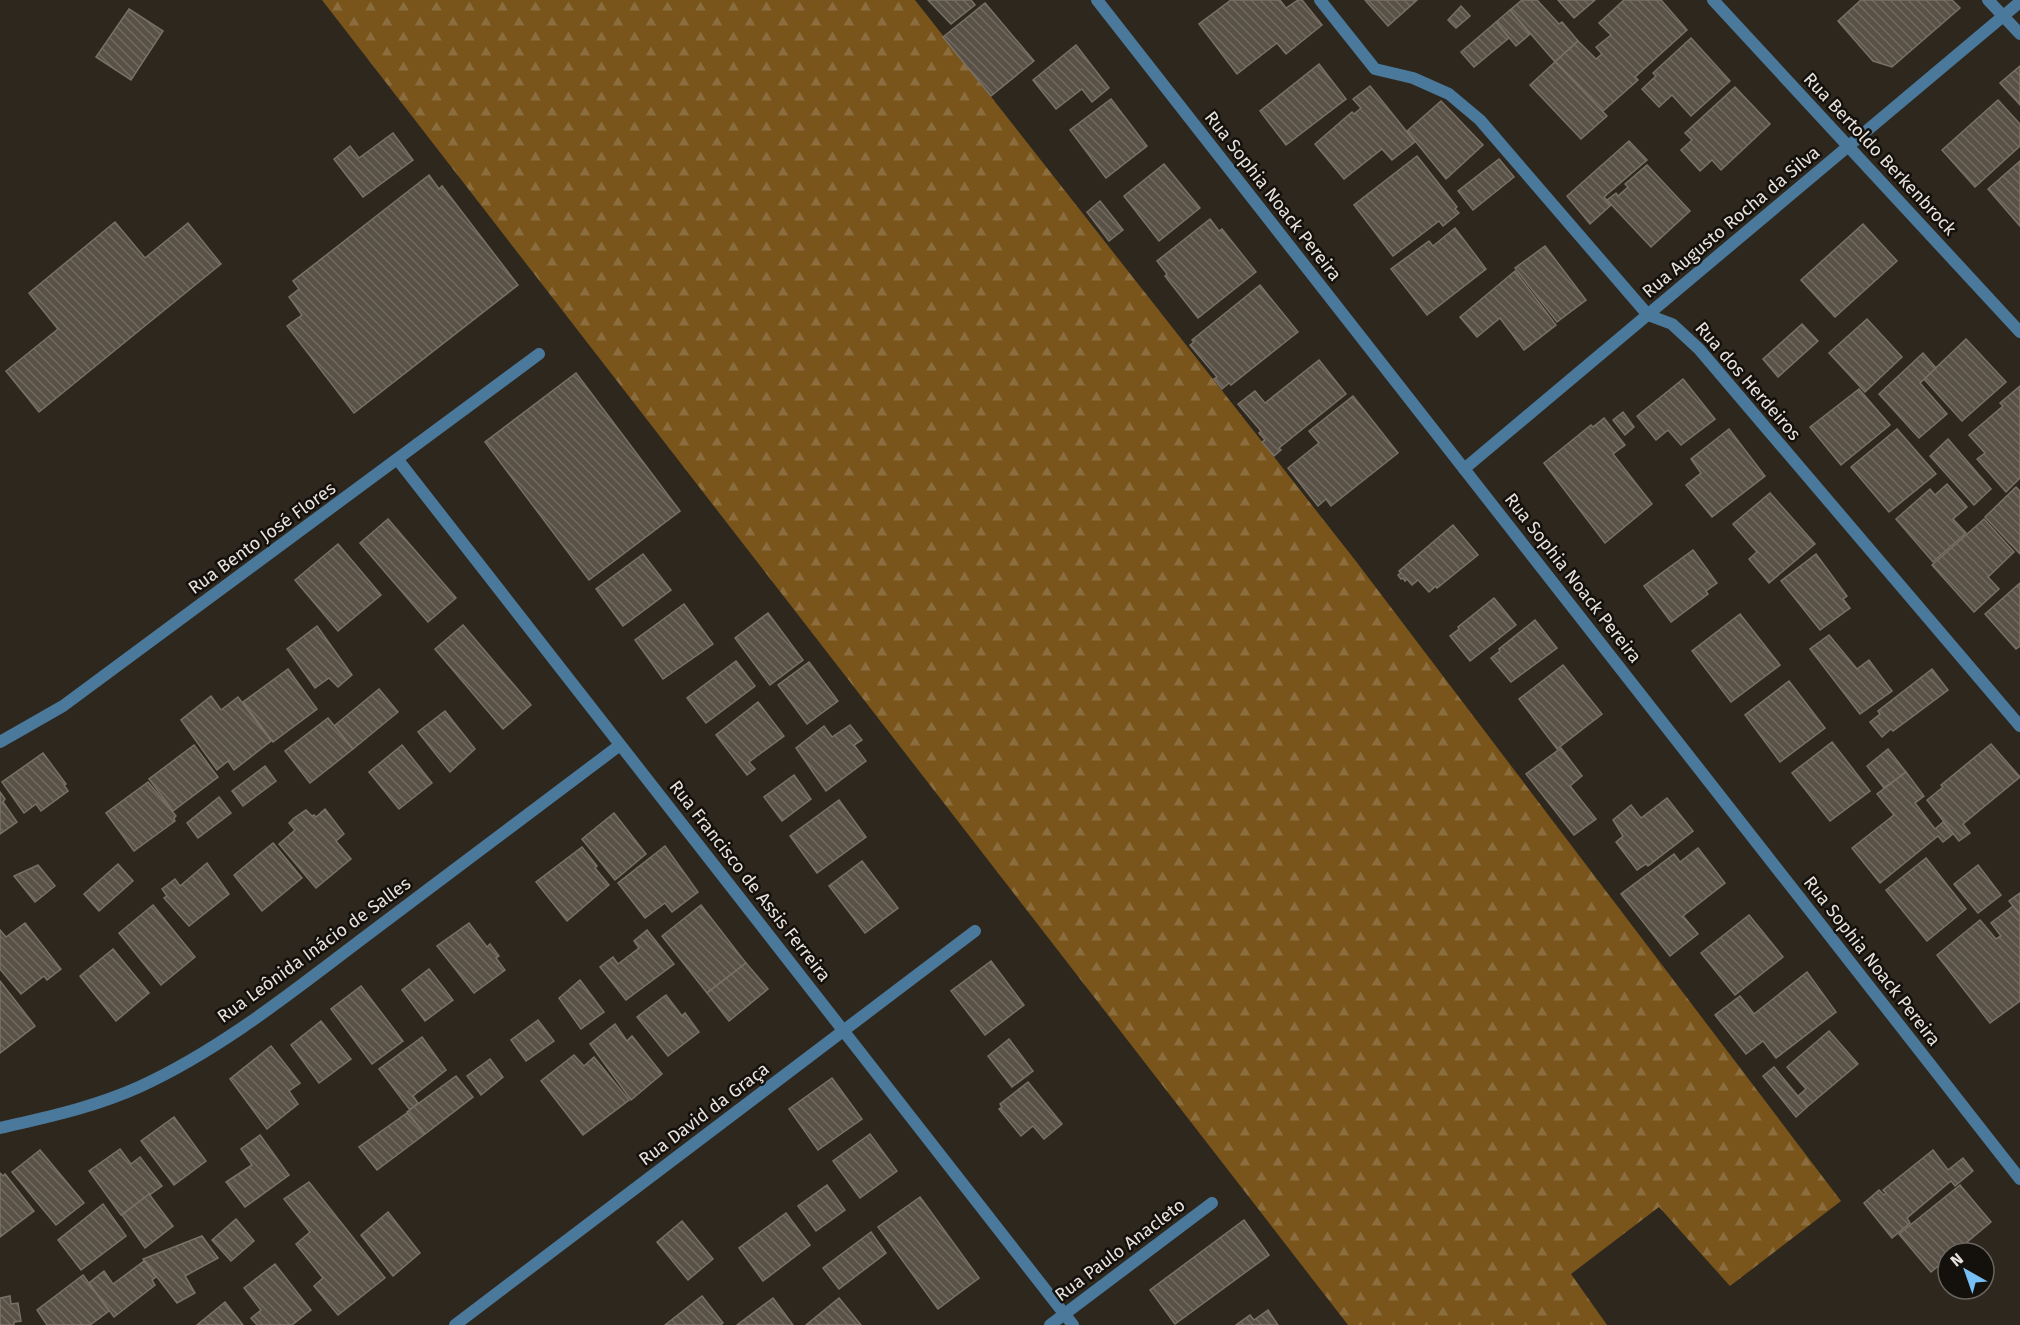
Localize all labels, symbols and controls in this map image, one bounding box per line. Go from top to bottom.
street label: Rua Bertoldo Berkenbrock [1799,68,1962,240]
street label: Rua Sophia Noack Pereira [1200,107,1346,285]
street label: Rua Augusto Rocha da Silva [1638,141,1824,303]
street label: Rua dos Herdeiros [1691,317,1805,445]
street label: Rua Bento José Flores [184,477,340,599]
street label: Rua Sophia Noack Pereira [1500,489,1646,667]
street label: Rua Francisco de Assis Ferreira [665,776,835,986]
street label: Rua Leônida Inácio de Salles [213,872,415,1028]
street label: Rua Sophia Noack Pereira [1799,872,1945,1050]
street label: Rua David da Graça [635,1058,773,1170]
street label: Rua Paulo Anacleto [1051,1194,1189,1306]
north arrow [1936,1241,1996,1301]
text: N [1947,1249,1967,1271]

